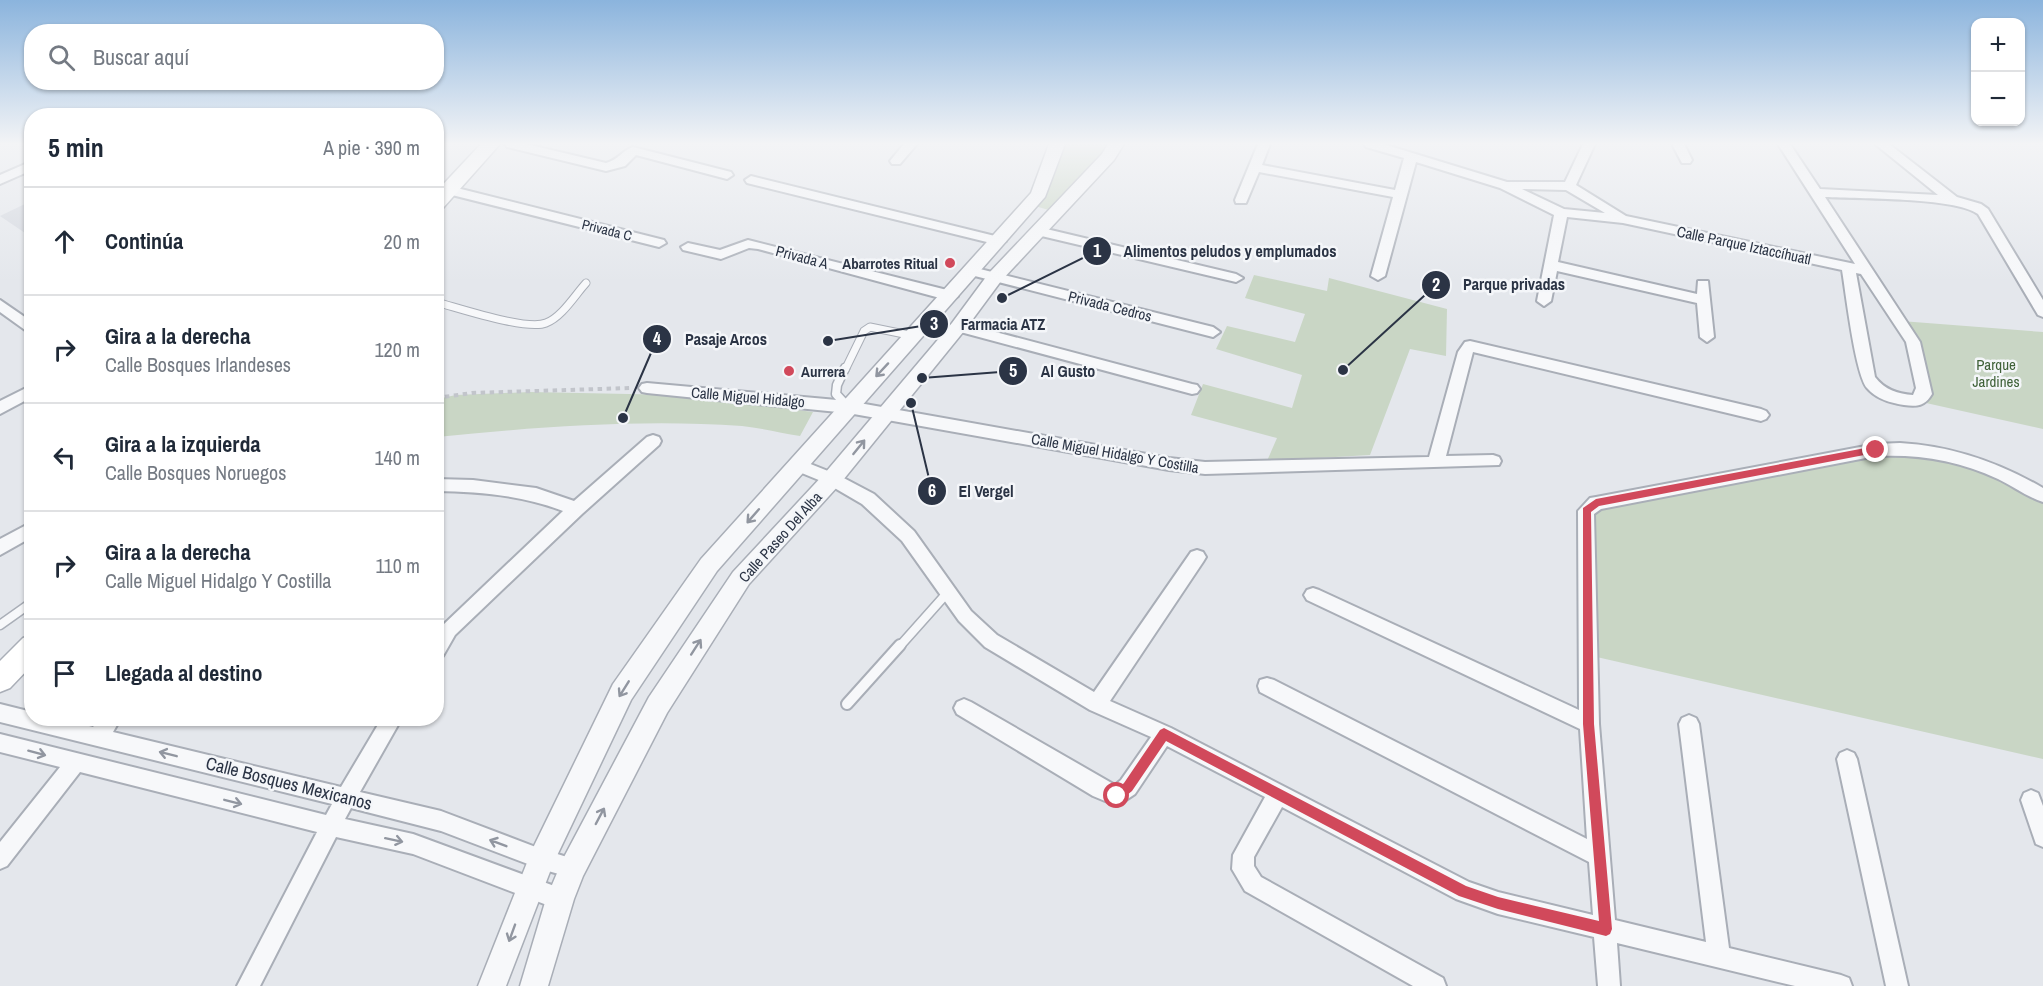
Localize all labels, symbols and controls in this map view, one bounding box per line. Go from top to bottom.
map controls [1971,18,2025,126]
button: + [1971,18,2025,72]
search box [24,24,444,90]
icon: search [45,41,78,74]
text: Buscar aquí [93,42,189,72]
button: − [1971,72,2025,126]
text: 5 min [48,130,104,165]
text: A pie · 390 m [323,134,420,161]
street label: Privada C [580,215,634,245]
street label: Calle Parque Iztaccíhuatl [1675,221,1813,269]
icon: ahead [48,225,81,258]
text: Continúa [105,226,183,256]
text: 20 m [384,228,420,255]
callout: Alimentos peludos y emplumados [1082,234,1349,268]
text: 1 [1093,238,1102,263]
street label: Privada A [774,240,831,274]
text: Alimentos peludos y emplumados [1124,240,1336,262]
place label: Abarrotes Ritual [842,253,938,274]
marker: Abarrotes Ritual [943,256,957,270]
callout: Parque privadas [1421,268,1577,302]
text: 2 [1432,272,1440,297]
text: Parque privadas [1463,273,1565,295]
street label: Privada Cedros [1066,285,1154,327]
callout: Farmacia ATZ [919,307,1058,341]
text: 3 [930,311,938,336]
text: Farmacia ATZ [961,313,1045,335]
text: Gira a la derecha [105,321,250,351]
callout: Pasaje Arcos [642,322,779,356]
text: 4 [653,326,662,351]
text: Pasaje Arcos [685,328,767,350]
icon: right [48,333,81,366]
text: 120 m [374,336,420,363]
text: Calle Bosques Irlandeses [105,351,291,378]
callout: Al Gusto [998,354,1107,388]
park label: Parque Jardines [1972,354,2020,392]
text: 5 [1009,358,1017,383]
text: Al Gusto [1041,360,1095,382]
place label: Aurrera [801,361,846,382]
one-way arrow [875,362,889,377]
marker: Aurrera [782,364,796,378]
street label: Calle Miguel Hidalgo [690,382,806,412]
street label: Calle Miguel Hidalgo Y Costilla [1030,428,1201,478]
text: Gira a la izquierda [105,429,260,459]
route end [1862,436,1888,462]
one-way arrow [852,439,865,455]
icon: left [48,441,81,474]
text: 140 m [374,444,420,471]
text: Calle Bosques Noruegos [105,459,286,486]
callout: El Vergel [917,474,1026,508]
text: 6 [928,478,936,503]
text: El Vergel [958,480,1014,502]
street label: Calle Paseo Del Alba [734,487,827,587]
one-way arrow [746,508,760,523]
text: Gira a la derecha [105,537,250,567]
icon: right [48,549,81,582]
text: 110 m [376,552,420,579]
text: Calle Miguel Hidalgo Y Costilla [105,567,331,594]
one-way arrow [691,639,703,656]
icon: arrive [48,657,81,690]
text: Llegada al destino [105,658,262,688]
one-way arrow [618,680,630,697]
one-way arrow [159,747,178,759]
one-way arrow [27,748,46,759]
street label: Calle Bosques Mexicanos [203,750,375,816]
route start [1103,782,1129,808]
one-way arrow [223,797,242,809]
one-way arrow [594,808,606,825]
one-way arrow [383,835,403,846]
one-way arrow [489,836,508,847]
one-way arrow [505,923,516,941]

